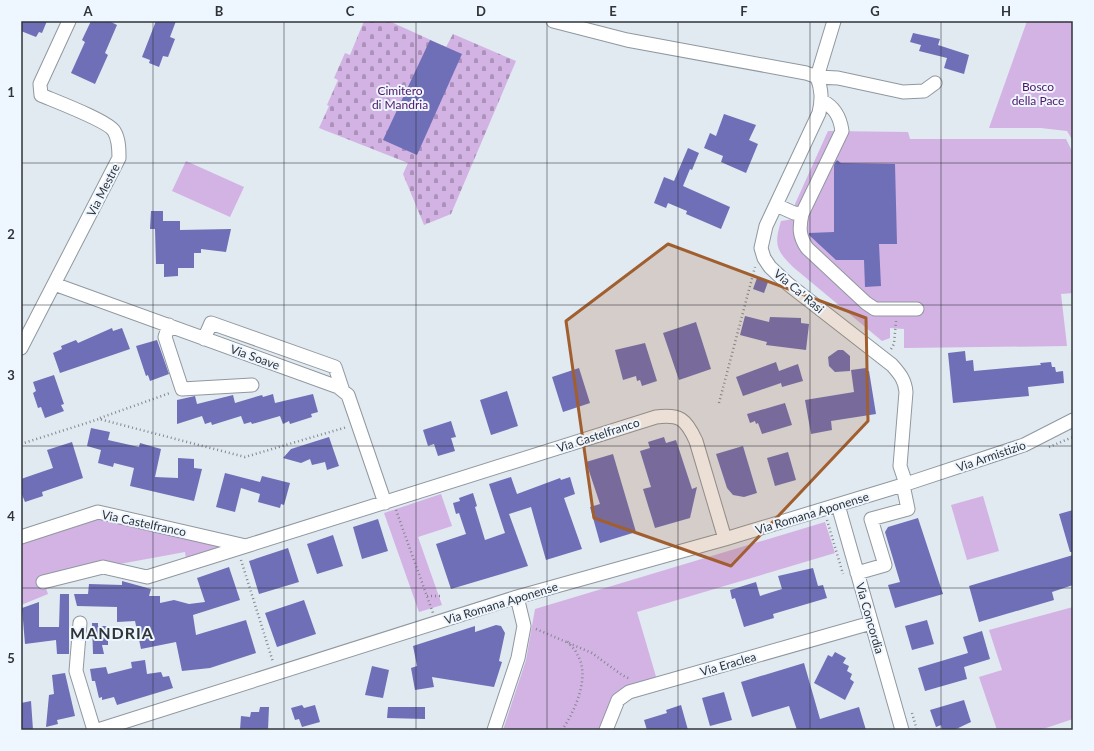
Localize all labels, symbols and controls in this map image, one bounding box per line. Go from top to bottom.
text: A [82,3,93,19]
text: B [215,3,224,19]
text: C [346,3,355,19]
text: D [476,3,486,19]
text: E [609,3,617,19]
text: F [740,3,748,19]
text: G [870,3,880,19]
text: H [1001,3,1011,19]
park label: Bosco della Pace [1012,79,1064,108]
park label: Cimitero di Mandria [372,83,428,112]
text: 1 [7,84,15,100]
street label: Via Mestre [83,161,123,219]
text: 2 [7,226,15,242]
street label: Via Ca' Rasi [771,266,827,316]
street label: Via Soave [228,341,282,373]
text: 3 [7,367,15,383]
street label: Via Castelfranco [555,414,641,455]
street label: Via Armistizio [954,437,1028,475]
street label: Via Romana Aponense [753,489,871,537]
street label: Via Castelfranco [100,507,188,539]
text: 4 [7,508,15,524]
street label: Via Romana Aponense [442,579,560,627]
street label: Via Concordia [853,581,887,655]
district label: MANDRIA [70,623,154,642]
street label: Via Eraclea [698,649,758,679]
text: 5 [7,650,15,666]

